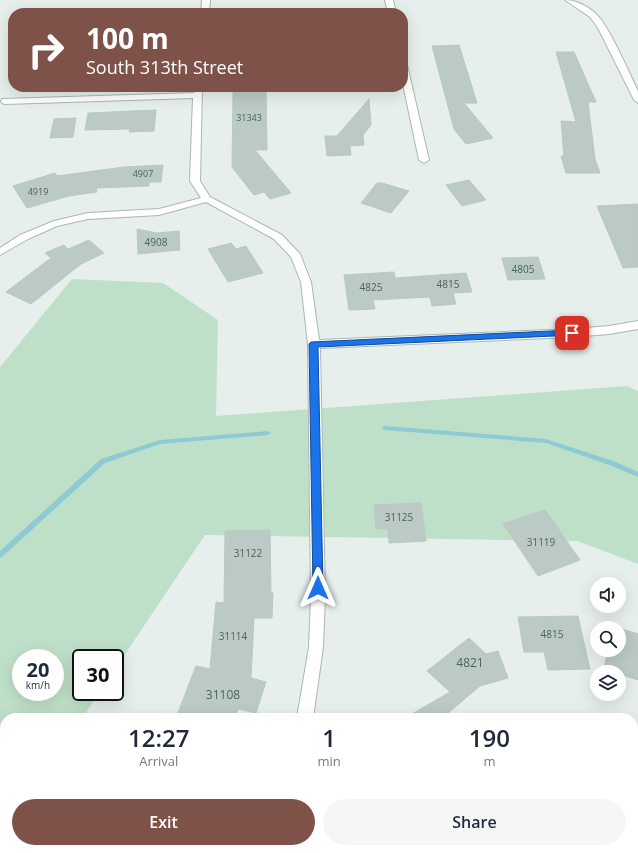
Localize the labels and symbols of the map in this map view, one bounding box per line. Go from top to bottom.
house number: 31343 [236,111,262,124]
house number: 4907 [133,167,153,180]
house number: 4919 [28,185,48,198]
house number: 4908 [145,235,168,249]
house number: 4805 [512,262,535,276]
house number: 4815 [437,277,460,291]
house number: 4825 [360,280,383,294]
pin [555,316,589,350]
house number: 31125 [385,510,414,524]
house number: 31119 [527,535,556,549]
house number: 31122 [234,546,263,560]
position arrow [297,567,339,609]
house number: 4815 [541,627,564,641]
house number: 31114 [219,629,248,643]
speed limit sign: 30 [72,649,124,701]
house number: 4821 [456,654,484,671]
house number: 31108 [206,686,240,703]

